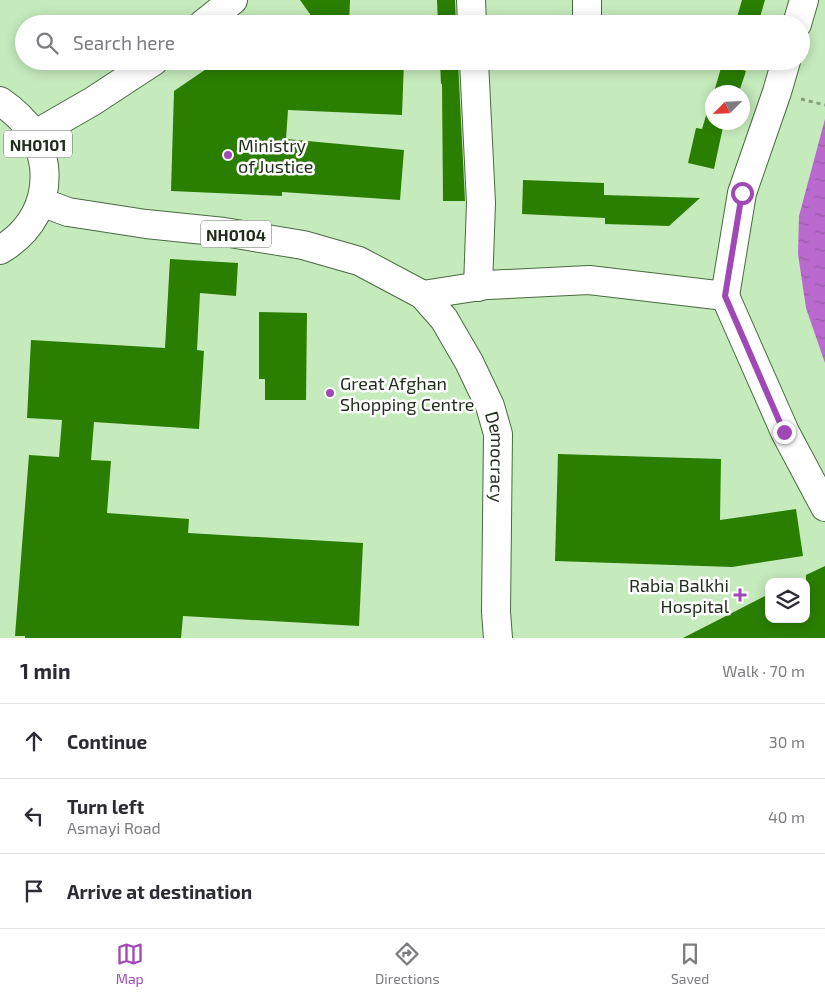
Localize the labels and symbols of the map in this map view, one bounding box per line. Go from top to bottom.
north arrow [705,85,750,130]
road number: NH0101 [4,130,72,158]
place label: Ministry of Justice [238,134,314,177]
marker: Ministry of Justice [222,149,234,161]
route start [731,182,754,205]
road number: NH0104 [201,220,271,248]
place label: Great Afghan Shopping Centre [340,372,475,415]
marker: Great Afghan Shopping Centre [324,387,336,399]
street label: Democracy [481,409,509,503]
route end [773,421,796,444]
place label: Rabia Balkhi Hospital [629,574,730,617]
marker: Rabia Balkhi Hospital [733,588,747,602]

